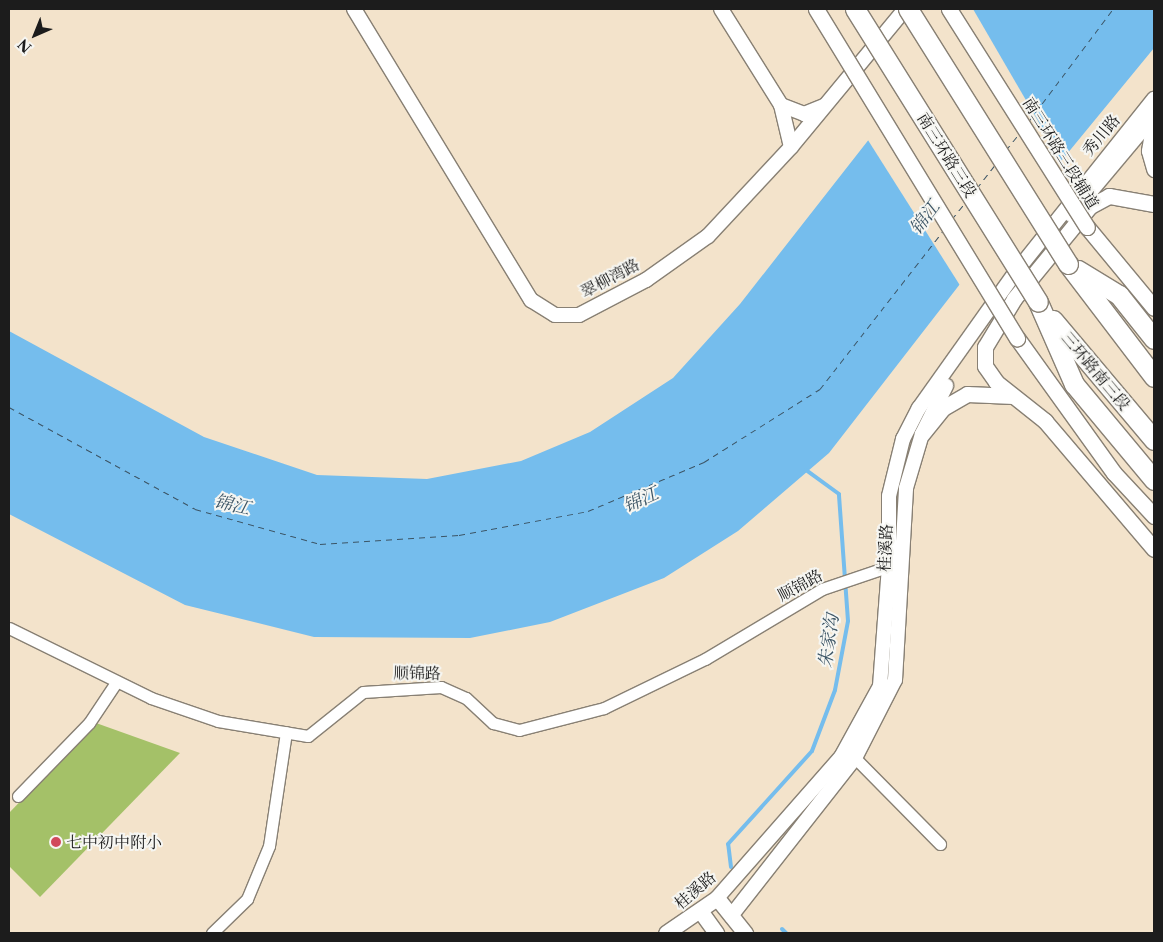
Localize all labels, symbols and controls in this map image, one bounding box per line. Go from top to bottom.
north arrow [10,10,60,60]
text: N [14,35,35,56]
street label: 南三环路三段辅道 [1019,94,1103,212]
street label: 南三环路三段 [913,109,981,201]
street label: 秀川路 [1078,110,1124,160]
water label: 锦江 [906,197,944,239]
street label: 翠柳湾路 [577,255,643,301]
street label: 三环路南三段 [1058,328,1134,414]
water label: 锦江 [620,483,662,517]
water label: 锦江 [212,490,252,520]
street label: 桂溪路 [874,524,896,572]
street label: 顺锦路 [774,565,826,605]
water label: 朱家沟 [815,613,843,669]
street label: 顺锦路 [393,663,441,683]
place label: 七中初中附小 [66,832,162,852]
marker: 七中初中附小 [50,836,62,848]
street label: 桂溪路 [670,867,720,913]

